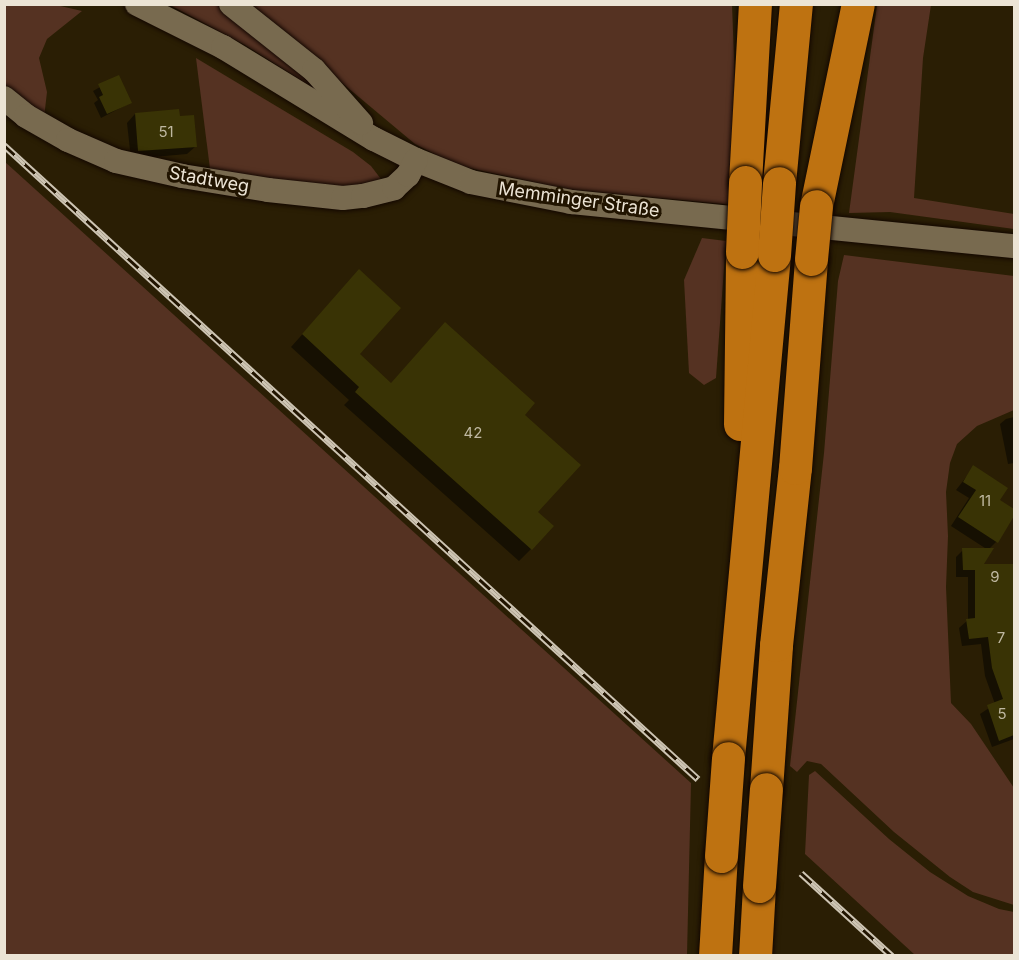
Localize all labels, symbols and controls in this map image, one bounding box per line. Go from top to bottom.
house number: 51 [158,123,174,141]
street label: Stadtweg [167,162,251,198]
street label: Memminger Straße [497,178,661,222]
house number: 42 [464,424,482,442]
house number: 11 [979,492,991,510]
house number: 9 [990,568,1000,586]
house number: 7 [997,629,1005,647]
house number: 5 [997,705,1007,723]

